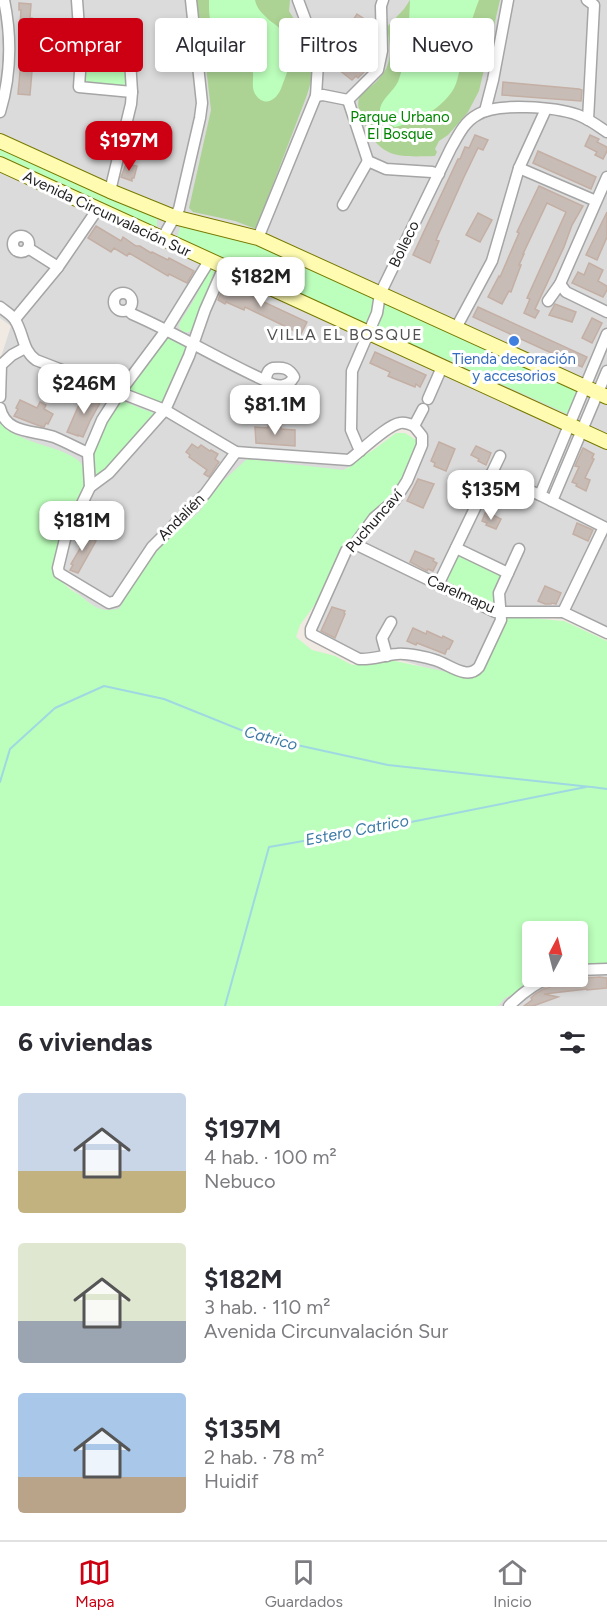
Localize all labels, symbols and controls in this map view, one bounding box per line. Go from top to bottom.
chip: Comprar [18,18,143,72]
chip: Alquilar [155,18,267,72]
chip: Filtros [279,18,378,72]
chip: Nuevo [390,18,494,72]
park label: Parque Urbano El Bosque [350,108,450,143]
pin: $197M [87,121,171,172]
text: $197M [99,128,159,152]
street label: Avenida Circunvalación Sur [20,167,194,261]
street label: Bolleco [385,218,423,270]
pin: $182M [219,257,303,308]
text: $182M [231,264,291,288]
district label: VILLA EL BOSQUE [267,325,423,344]
marker: Tienda decoración y accesorios [507,334,521,348]
place label: Tienda decoración y accesorios [452,350,576,385]
pin: $246M [42,364,126,415]
text: $246M [52,371,116,395]
pin: $81.1M [226,385,324,436]
text: $81.1M [244,392,306,416]
pin: $135M [449,470,533,521]
text: $135M [461,477,521,501]
street label: Puchuncaví [342,485,407,556]
street label: Andalién [154,490,208,544]
pin: $181M [40,501,124,552]
text: $181M [53,508,111,532]
street label: Carelmapu [424,571,498,617]
water label: Catrico [242,722,300,754]
water label: Estero Catrico [304,811,410,849]
north arrow [522,921,588,987]
map controls [522,921,588,987]
text: 6 viviendas [18,1026,152,1058]
icon: filters [556,1026,589,1059]
text: $197M [204,1113,281,1145]
icon: home [66,1117,138,1189]
text: 4 hab. · 100 m² [204,1145,337,1169]
text: Nebuco [204,1169,276,1193]
text: $182M [204,1263,283,1295]
icon: home [66,1267,138,1339]
text: 3 hab. · 110 m² [204,1295,331,1319]
text: Avenida Circunvalación Sur [204,1319,448,1343]
text: $135M [204,1413,281,1445]
icon: home [66,1417,138,1489]
text: 2 hab. · 78 m² [204,1445,325,1469]
text: Huidif [204,1469,259,1493]
tab: Mapa [75,1556,114,1611]
tab: Guardados [265,1556,343,1611]
tab: Inicio [493,1556,532,1611]

